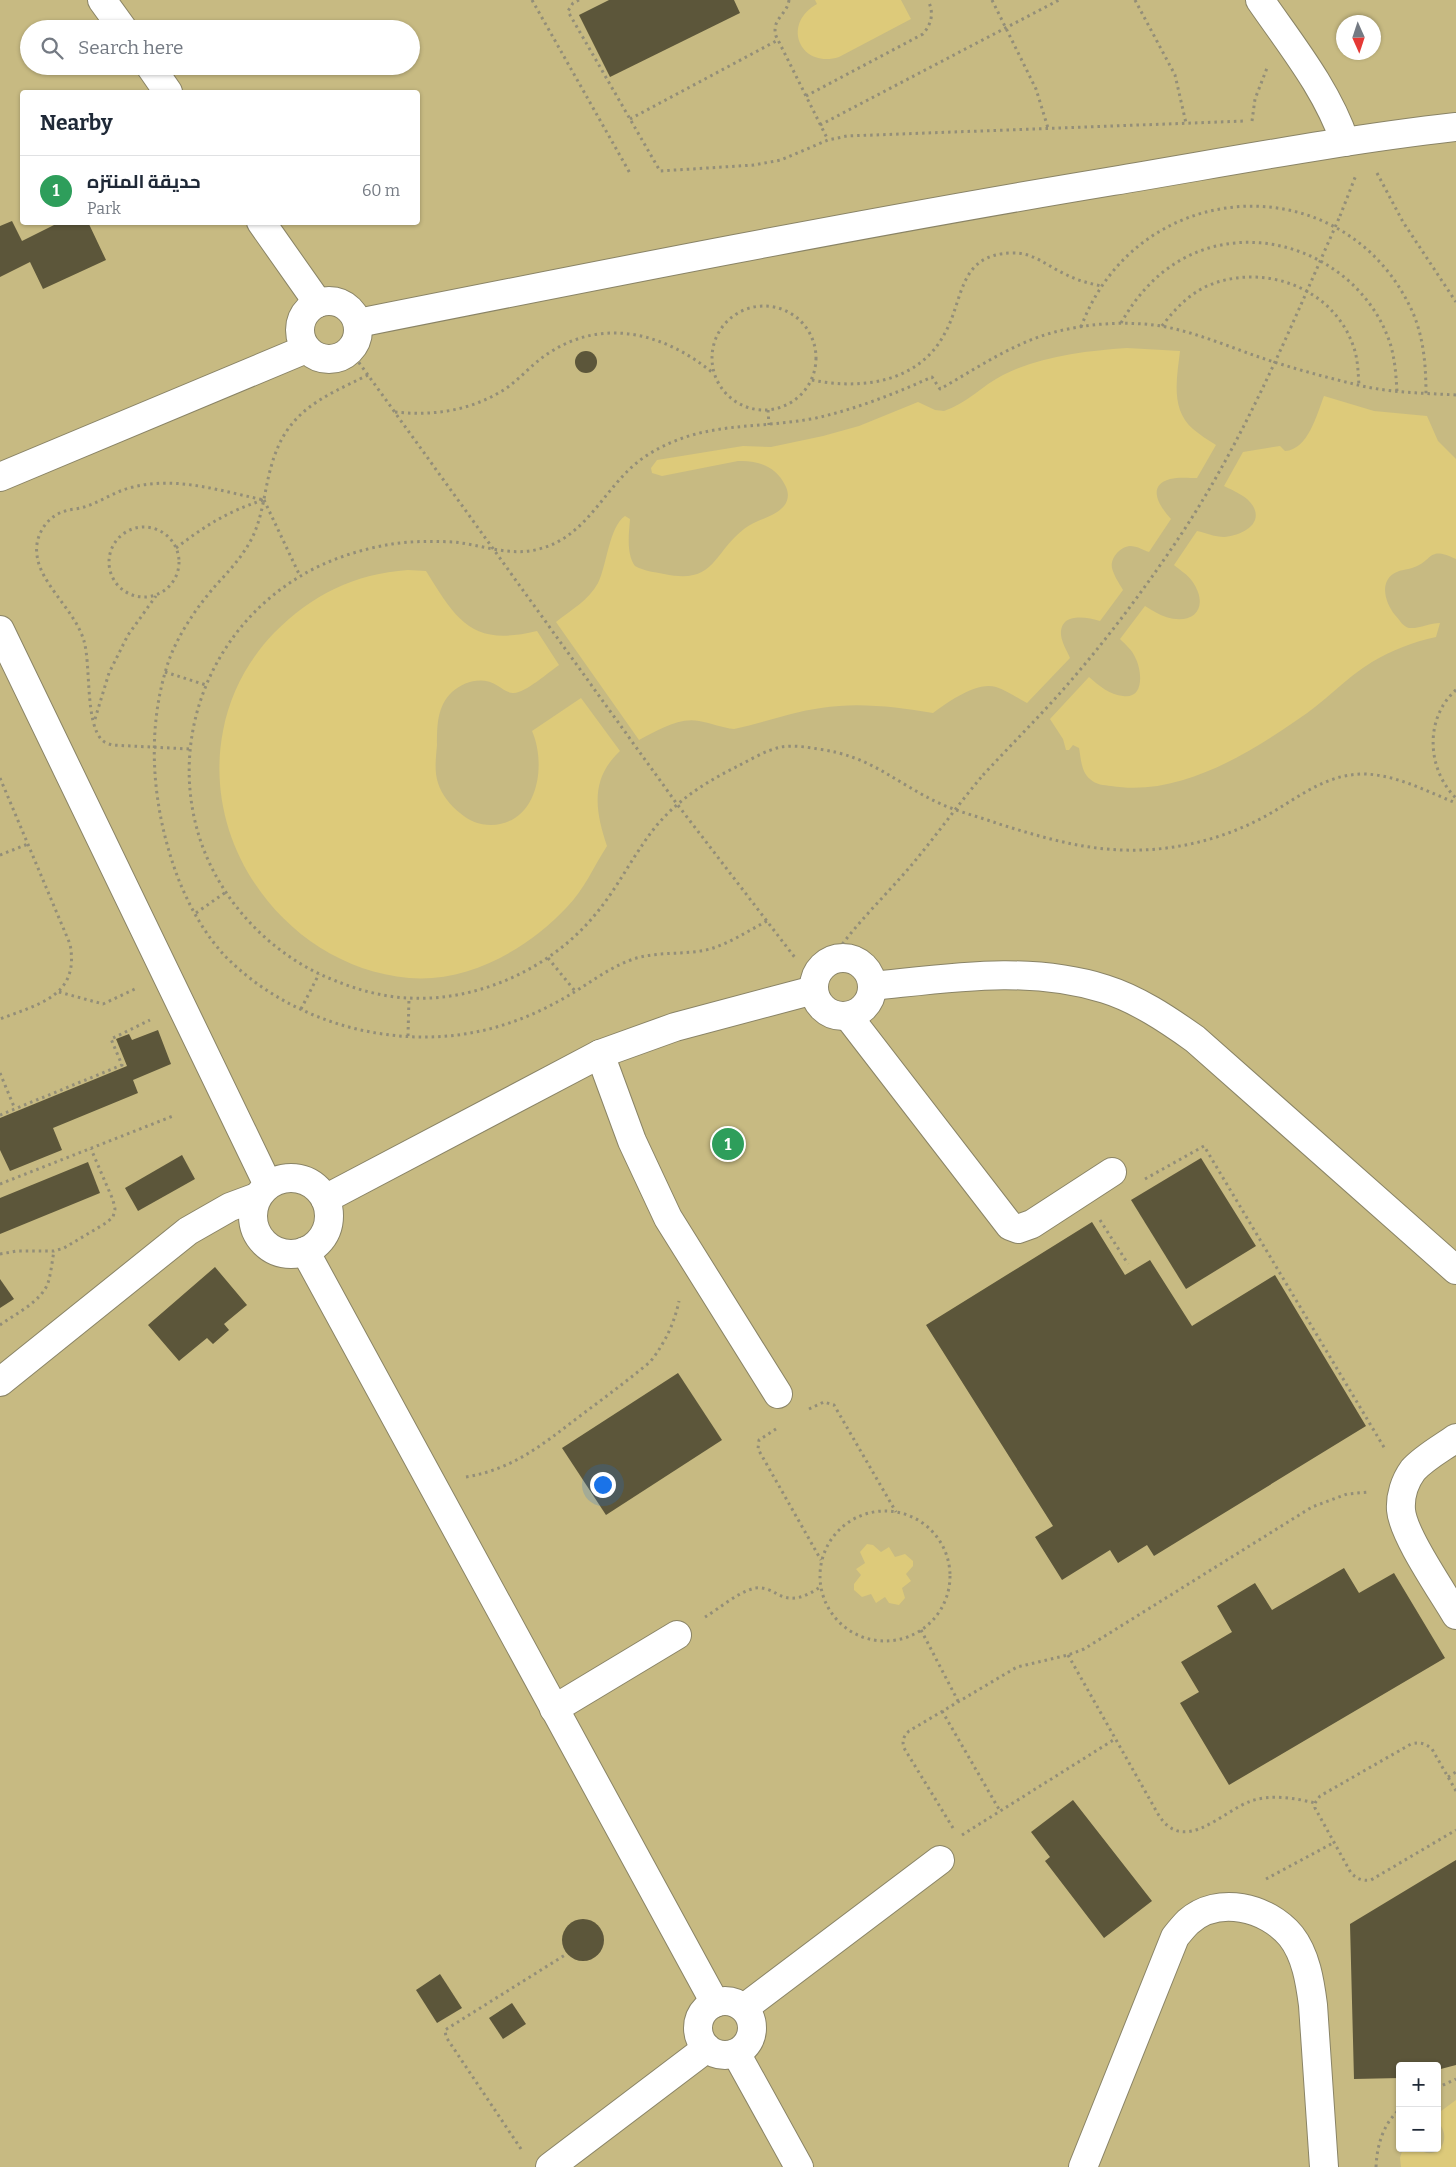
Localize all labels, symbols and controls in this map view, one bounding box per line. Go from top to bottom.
north arrow [1336,15,1381,60]
search box [20,20,420,75]
icon: search [38,34,66,62]
text: Search here [78,36,183,59]
text: Nearby [40,110,113,136]
text: حديقة المنتزه [87,170,201,193]
text: 1 [53,181,59,200]
text: 60 m [362,181,400,200]
text: Park [87,199,121,218]
pin: 1 [712,1125,744,1163]
your location [590,1472,616,1498]
map controls [1396,2062,1441,2152]
button: + [1396,2062,1441,2107]
button: − [1396,2107,1441,2152]

